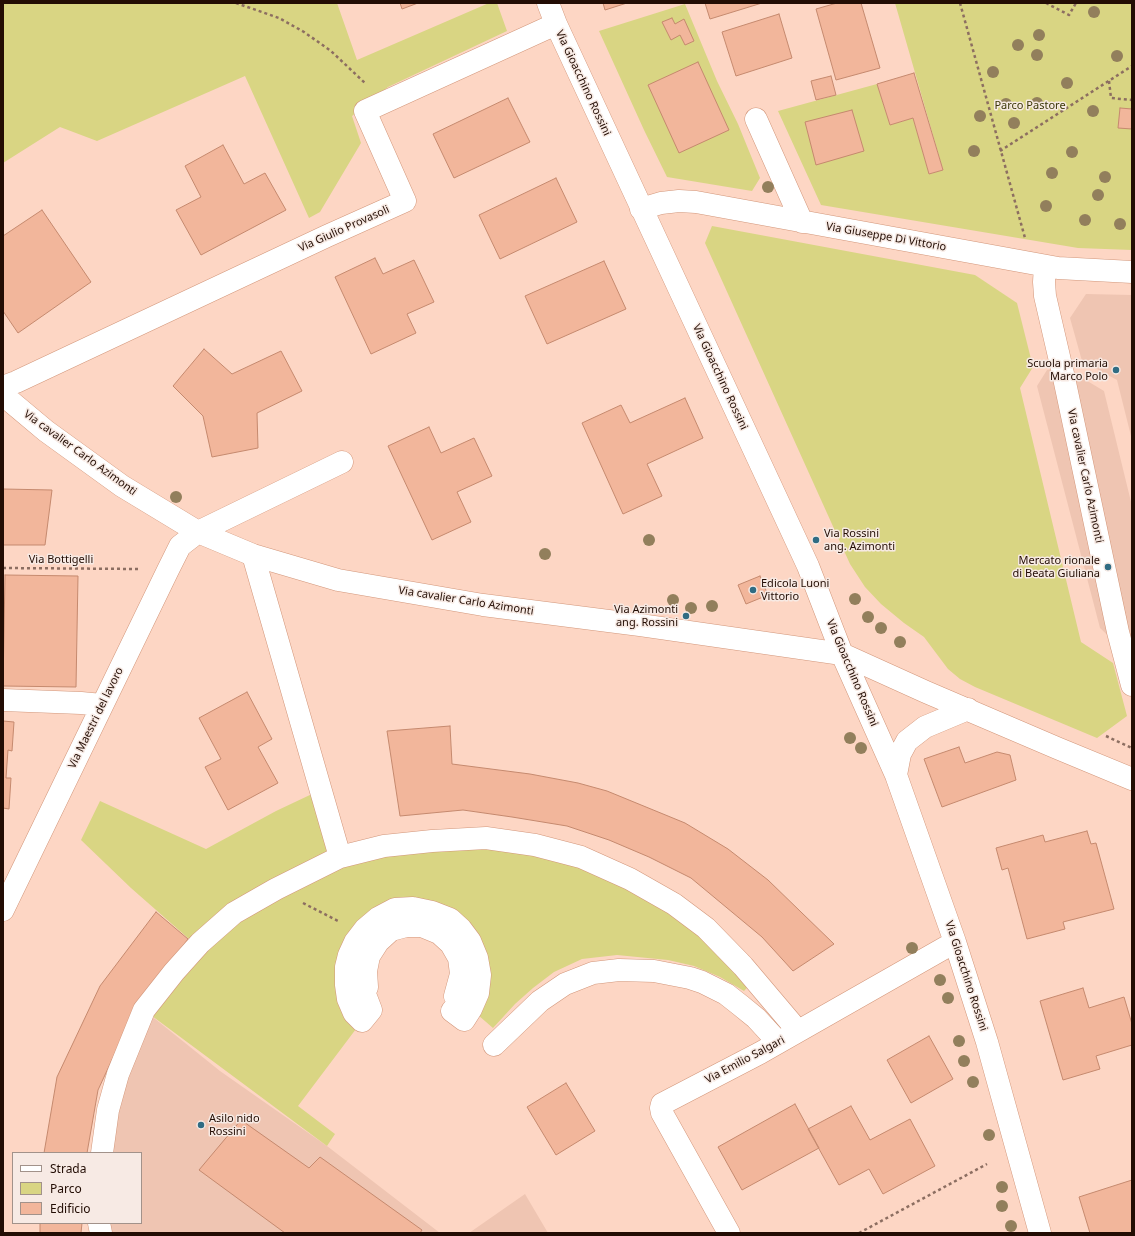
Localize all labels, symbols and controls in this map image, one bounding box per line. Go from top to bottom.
street label: Via Gioacchino Rossini [553,28,613,138]
park label: Parco Pastore [994,99,1066,113]
street label: Via Giulio Provasoli [297,203,391,255]
street label: Via Giuseppe Di Vittorio [825,220,947,254]
street label: Via Gioacchino Rossini [690,322,750,432]
place label: Scuola primaria Marco Polo [1027,357,1108,383]
marker: Scuola primaria Marco Polo [1111,365,1121,375]
street label: Via cavalier Carlo Azimonti [21,408,139,498]
street label: Via cavalier Carlo Azimonti [1064,408,1106,544]
place label: Via Rossini ang. Azimonti [824,527,895,553]
marker: Via Rossini ang. Azimonti [811,535,821,545]
street label: Via Bottigelli [29,553,93,567]
place label: Mercato rionale di Beata Giuliana [1013,554,1100,580]
marker: Mercato rionale di Beata Giuliana [1103,562,1113,572]
place label: Edicola Luoni Vittorio [761,577,829,603]
street label: Via cavalier Carlo Azimonti [398,584,534,618]
marker: Edicola Luoni Vittorio [748,585,758,595]
place label: Via Azimonti ang. Rossini [614,603,678,629]
marker: Via Azimonti ang. Rossini [681,611,691,621]
street label: Via Gioacchino Rossini [823,617,881,729]
street label: Via Maestri del lavoro [66,665,126,771]
street label: Via Gioacchino Rossini [942,919,990,1033]
street label: Via Emilio Salgari [703,1033,787,1087]
place label: Asilo nido Rossini [209,1112,260,1138]
marker: Asilo nido Rossini [196,1120,206,1130]
legend [12,1152,142,1224]
text: Strada [50,1160,86,1177]
text: Parco [50,1180,82,1197]
text: Edificio [50,1200,91,1217]

